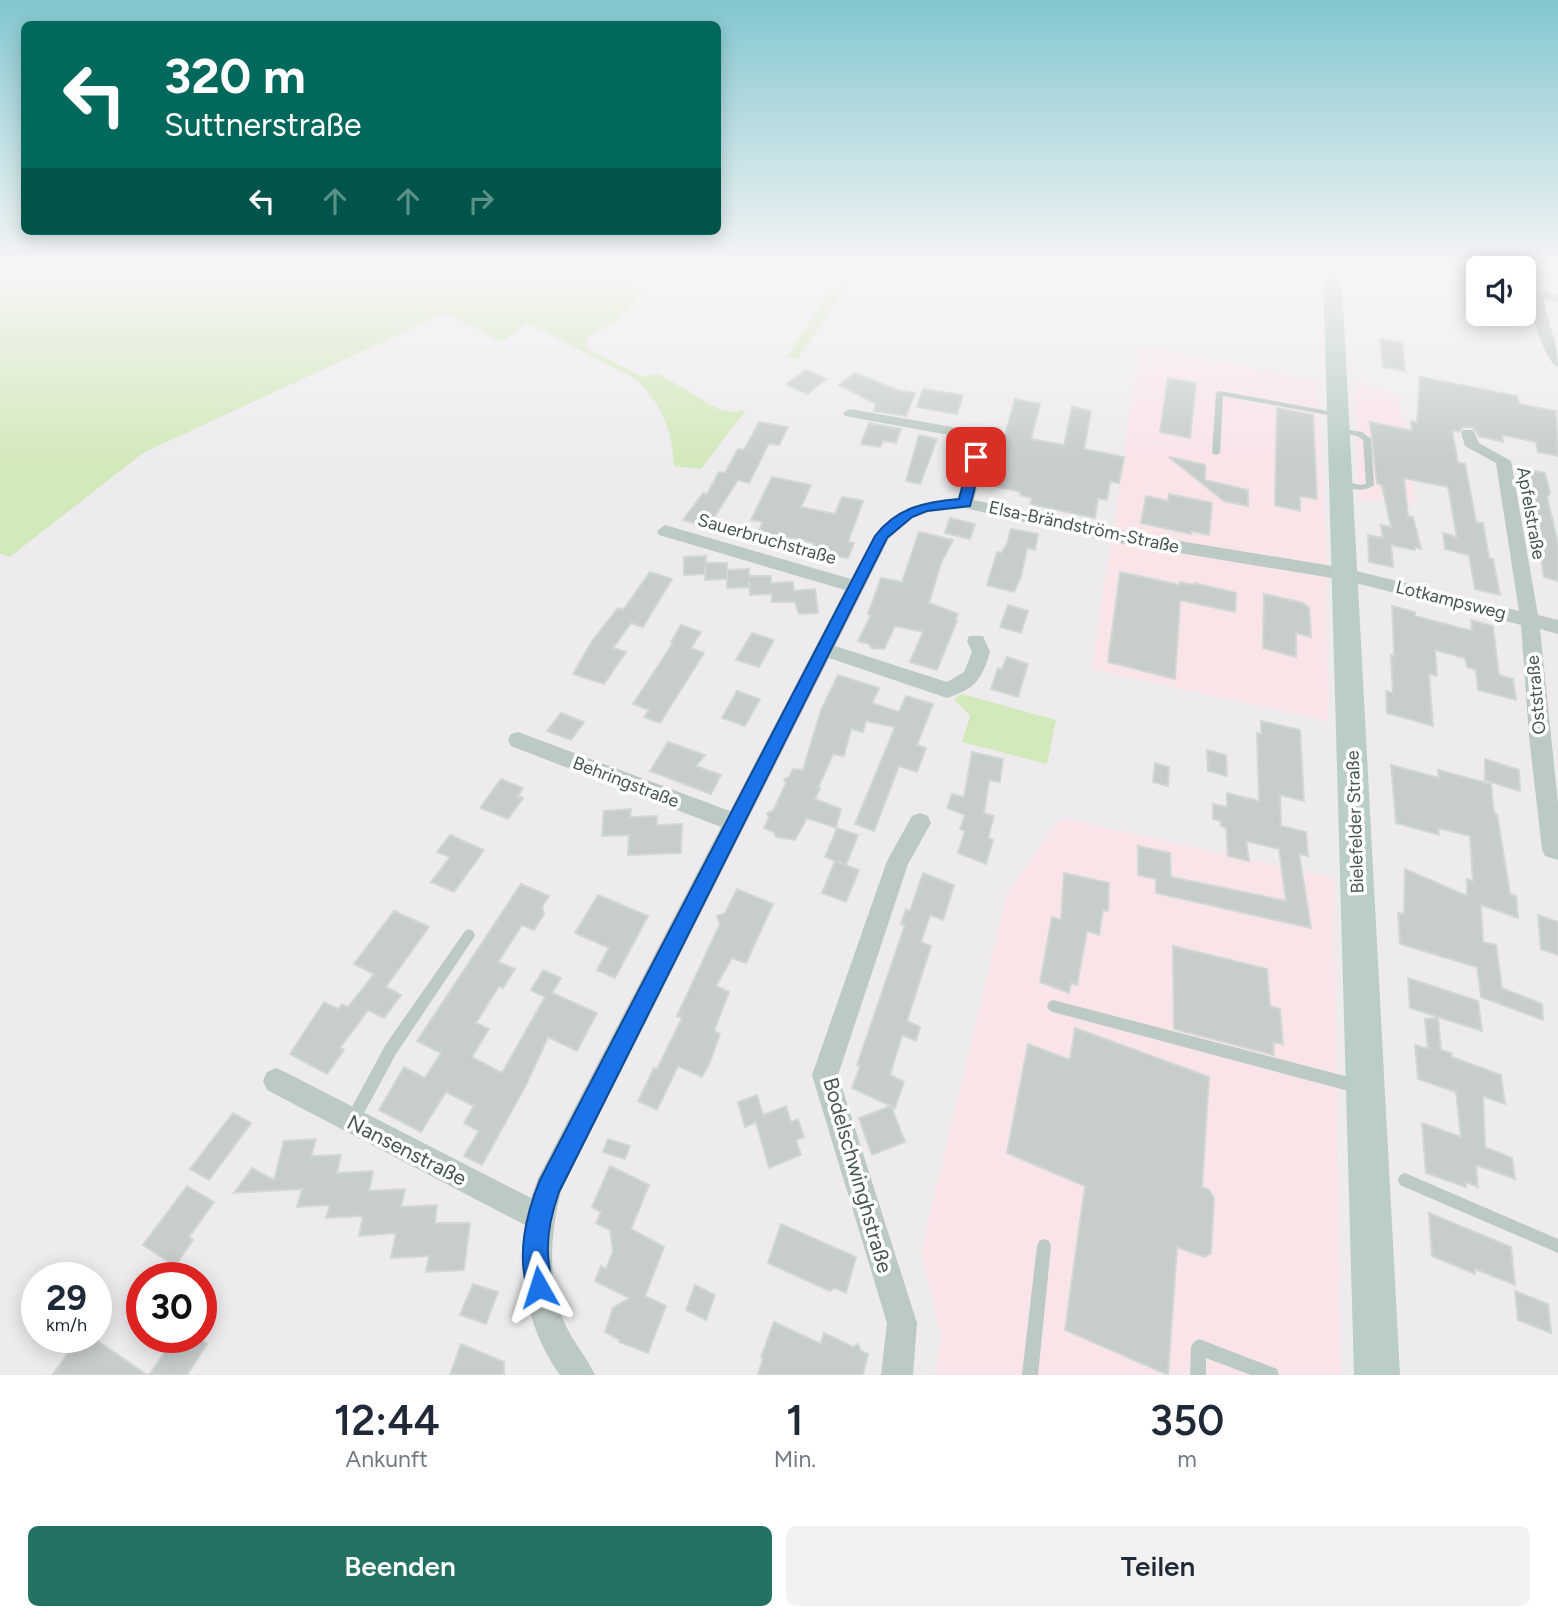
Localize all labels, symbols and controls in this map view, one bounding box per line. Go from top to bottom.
text: 320 m [164,46,306,105]
icon: left [49,49,140,140]
text: Suttnerstraße [164,106,362,144]
icon: left [243,182,281,220]
icon: ahead [316,182,354,220]
icon: ahead [389,182,427,220]
icon: right [462,182,500,220]
map controls [1466,256,1536,326]
button: sound [1466,256,1536,326]
pin [946,427,1006,487]
icon: arrive [957,438,995,476]
street label: Apfelstraße [1512,465,1550,561]
street label: Elsa-Brändström-Straße [987,496,1181,558]
street label: Sauerbruchstraße [695,509,839,569]
street label: Lotkampsweg [1394,576,1508,624]
street label: Oststraße [1522,654,1550,736]
street label: Bielefelder Straße [1342,750,1368,894]
street label: Behringstraße [570,752,682,812]
street label: Bodelschwinghstraße [818,1074,898,1276]
street label: Nansenstraße [343,1109,471,1191]
position arrow [502,1250,576,1324]
speed limit sign: 30 [126,1262,217,1353]
text: 29 [46,1277,87,1319]
text: km/h [46,1314,87,1336]
text: 12:44 [334,1395,440,1446]
text: 1 [786,1395,804,1446]
text: 350 [1150,1395,1224,1446]
text: Ankunft [346,1445,428,1473]
text: Min. [774,1445,816,1473]
text: m [1177,1445,1197,1473]
button: Beenden [28,1526,772,1606]
button: Teilen [786,1526,1530,1606]

